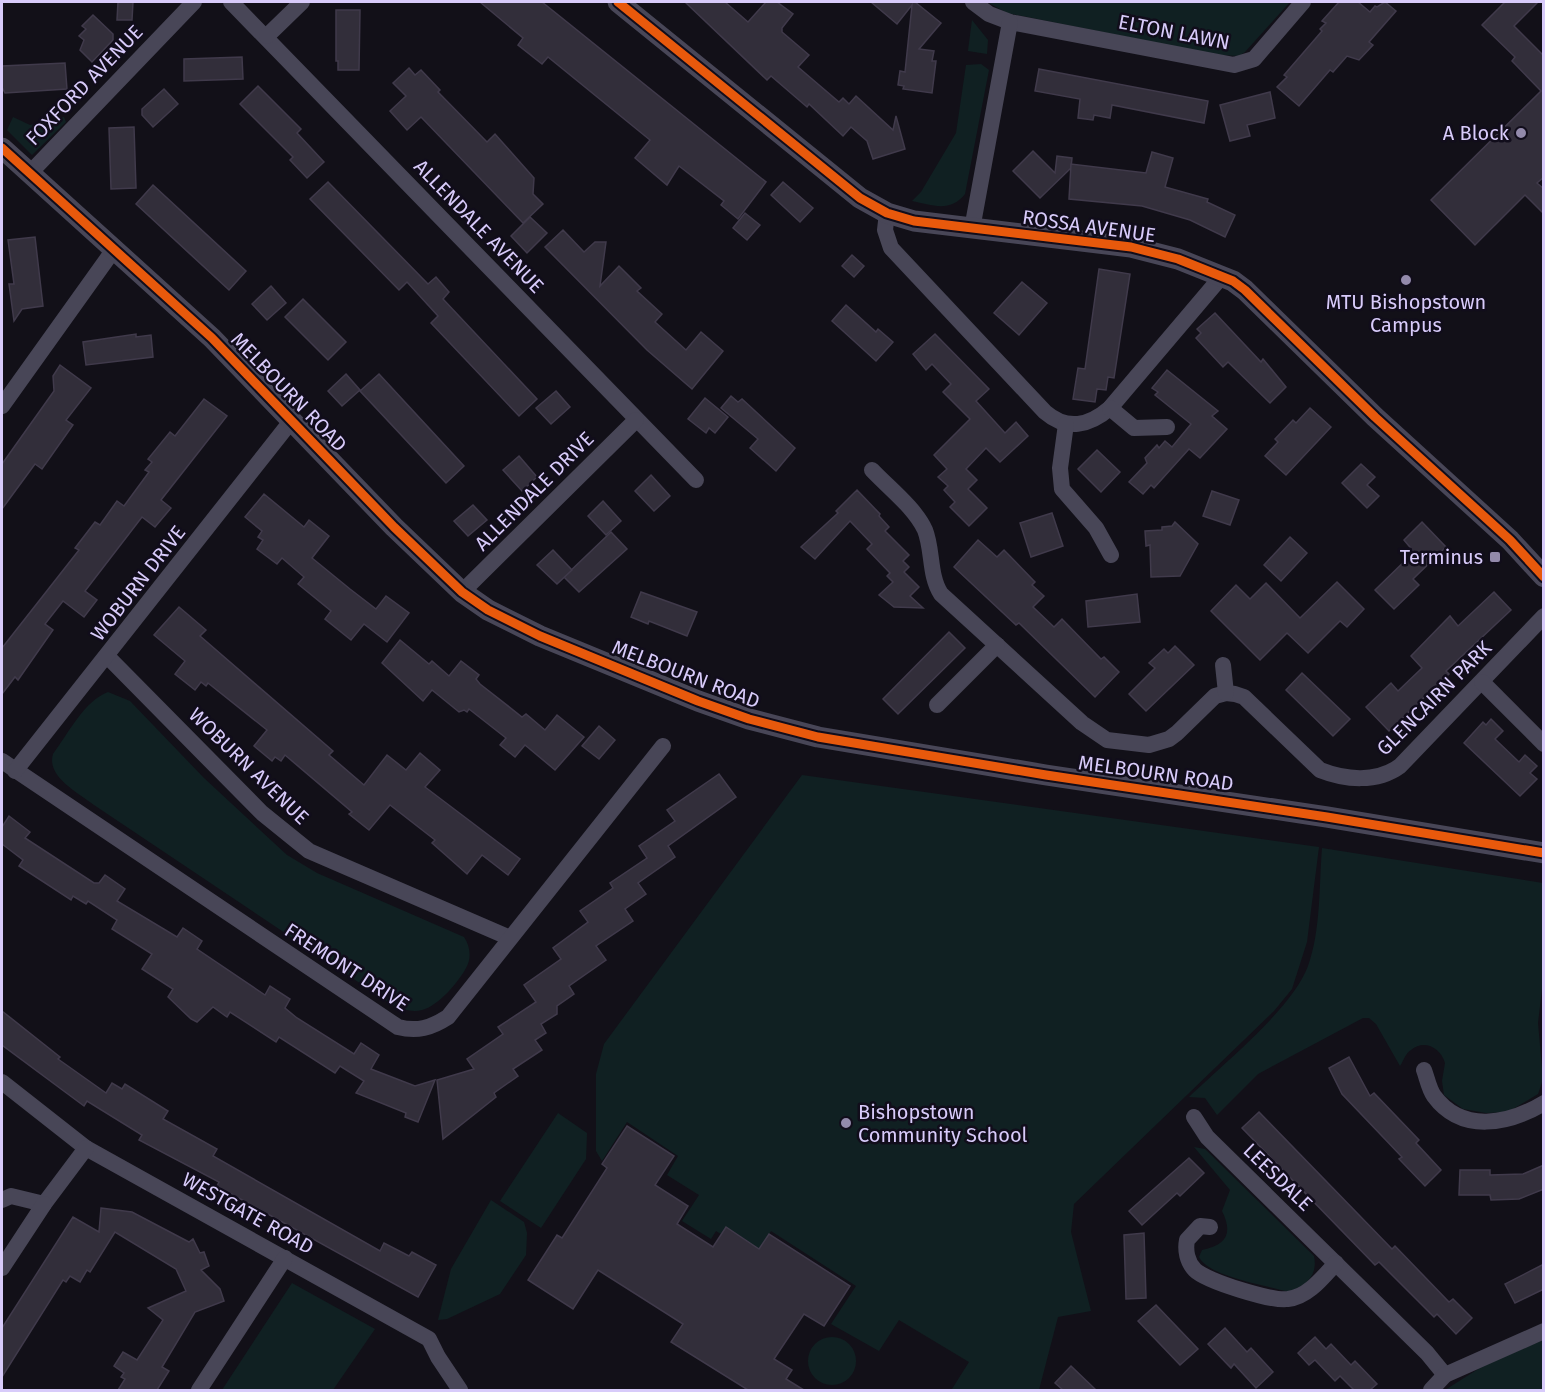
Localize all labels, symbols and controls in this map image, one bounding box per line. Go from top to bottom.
street label: ELTON LAWN [1116,9,1232,55]
street label: FOXFORD AVENUE [20,20,148,150]
place label: A Block [1443,121,1510,145]
marker: A Block [1514,126,1528,140]
street label: ALLENDALE AVENUE [409,154,549,298]
street label: ROSSA AVENUE [1021,205,1157,247]
marker: MTU Bishopstown Campus [1399,273,1413,287]
place label: MTU Bishopstown Campus [1326,290,1486,337]
street label: MELBOURN ROAD [226,327,352,457]
street label: ALLENDALE DRIVE [469,426,599,556]
street label: WOBURN DRIVE [86,521,190,645]
place label: Terminus [1400,545,1483,569]
marker: Terminus [1488,550,1502,564]
street label: MELBOURN ROAD [609,635,763,713]
street label: GLENCAIRN PARK [1372,636,1496,760]
street label: WOBURN AVENUE [184,703,314,829]
street label: MELBOURN ROAD [1077,750,1235,796]
street label: FREMONT DRIVE [280,918,414,1016]
place label: Bishopstown Community School [858,1100,1028,1147]
marker: Bishopstown Community School [839,1116,853,1130]
street label: LEESDALE [1238,1138,1318,1216]
street label: WESTGATE ROAD [178,1167,318,1259]

